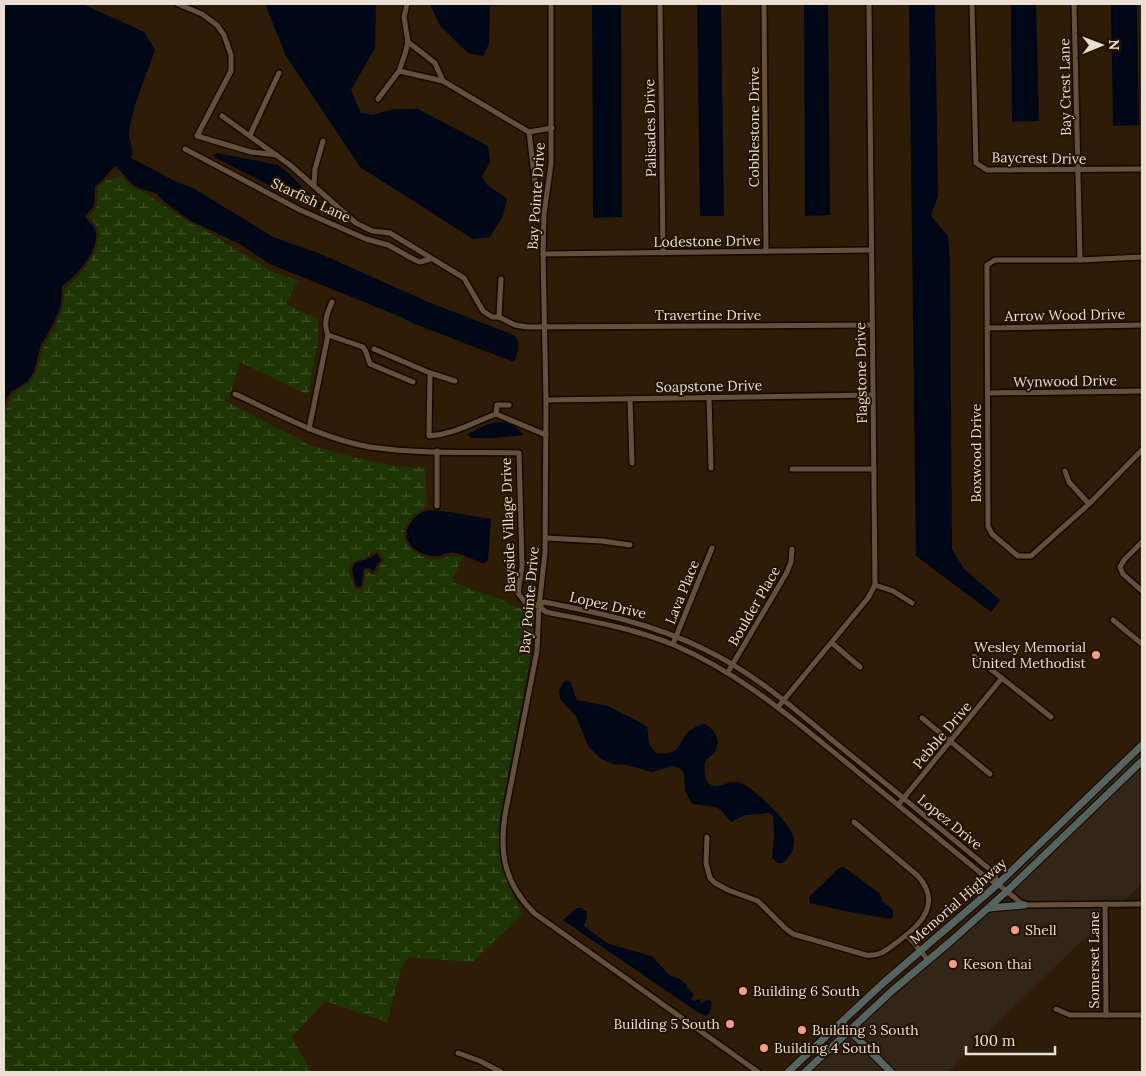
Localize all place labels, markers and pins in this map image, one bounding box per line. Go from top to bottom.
place label: Wesley Memorial United Methodist [971,638,1087,672]
marker: Wesley Memorial United Methodist [1090,649,1102,661]
place label: Shell [1025,921,1057,939]
marker: Shell [1009,924,1021,936]
place label: Keson thai [963,955,1032,973]
marker: Keson thai [947,958,959,970]
place label: Building 6 South [753,982,860,1000]
marker: Building 6 South [737,985,749,997]
place label: Building 5 South [613,1015,720,1033]
marker: Building 5 South [724,1018,736,1030]
place label: Building 3 South [812,1021,919,1039]
marker: Building 3 South [796,1024,808,1036]
place label: Building 4 South [774,1039,881,1057]
marker: Building 4 South [758,1042,770,1054]

